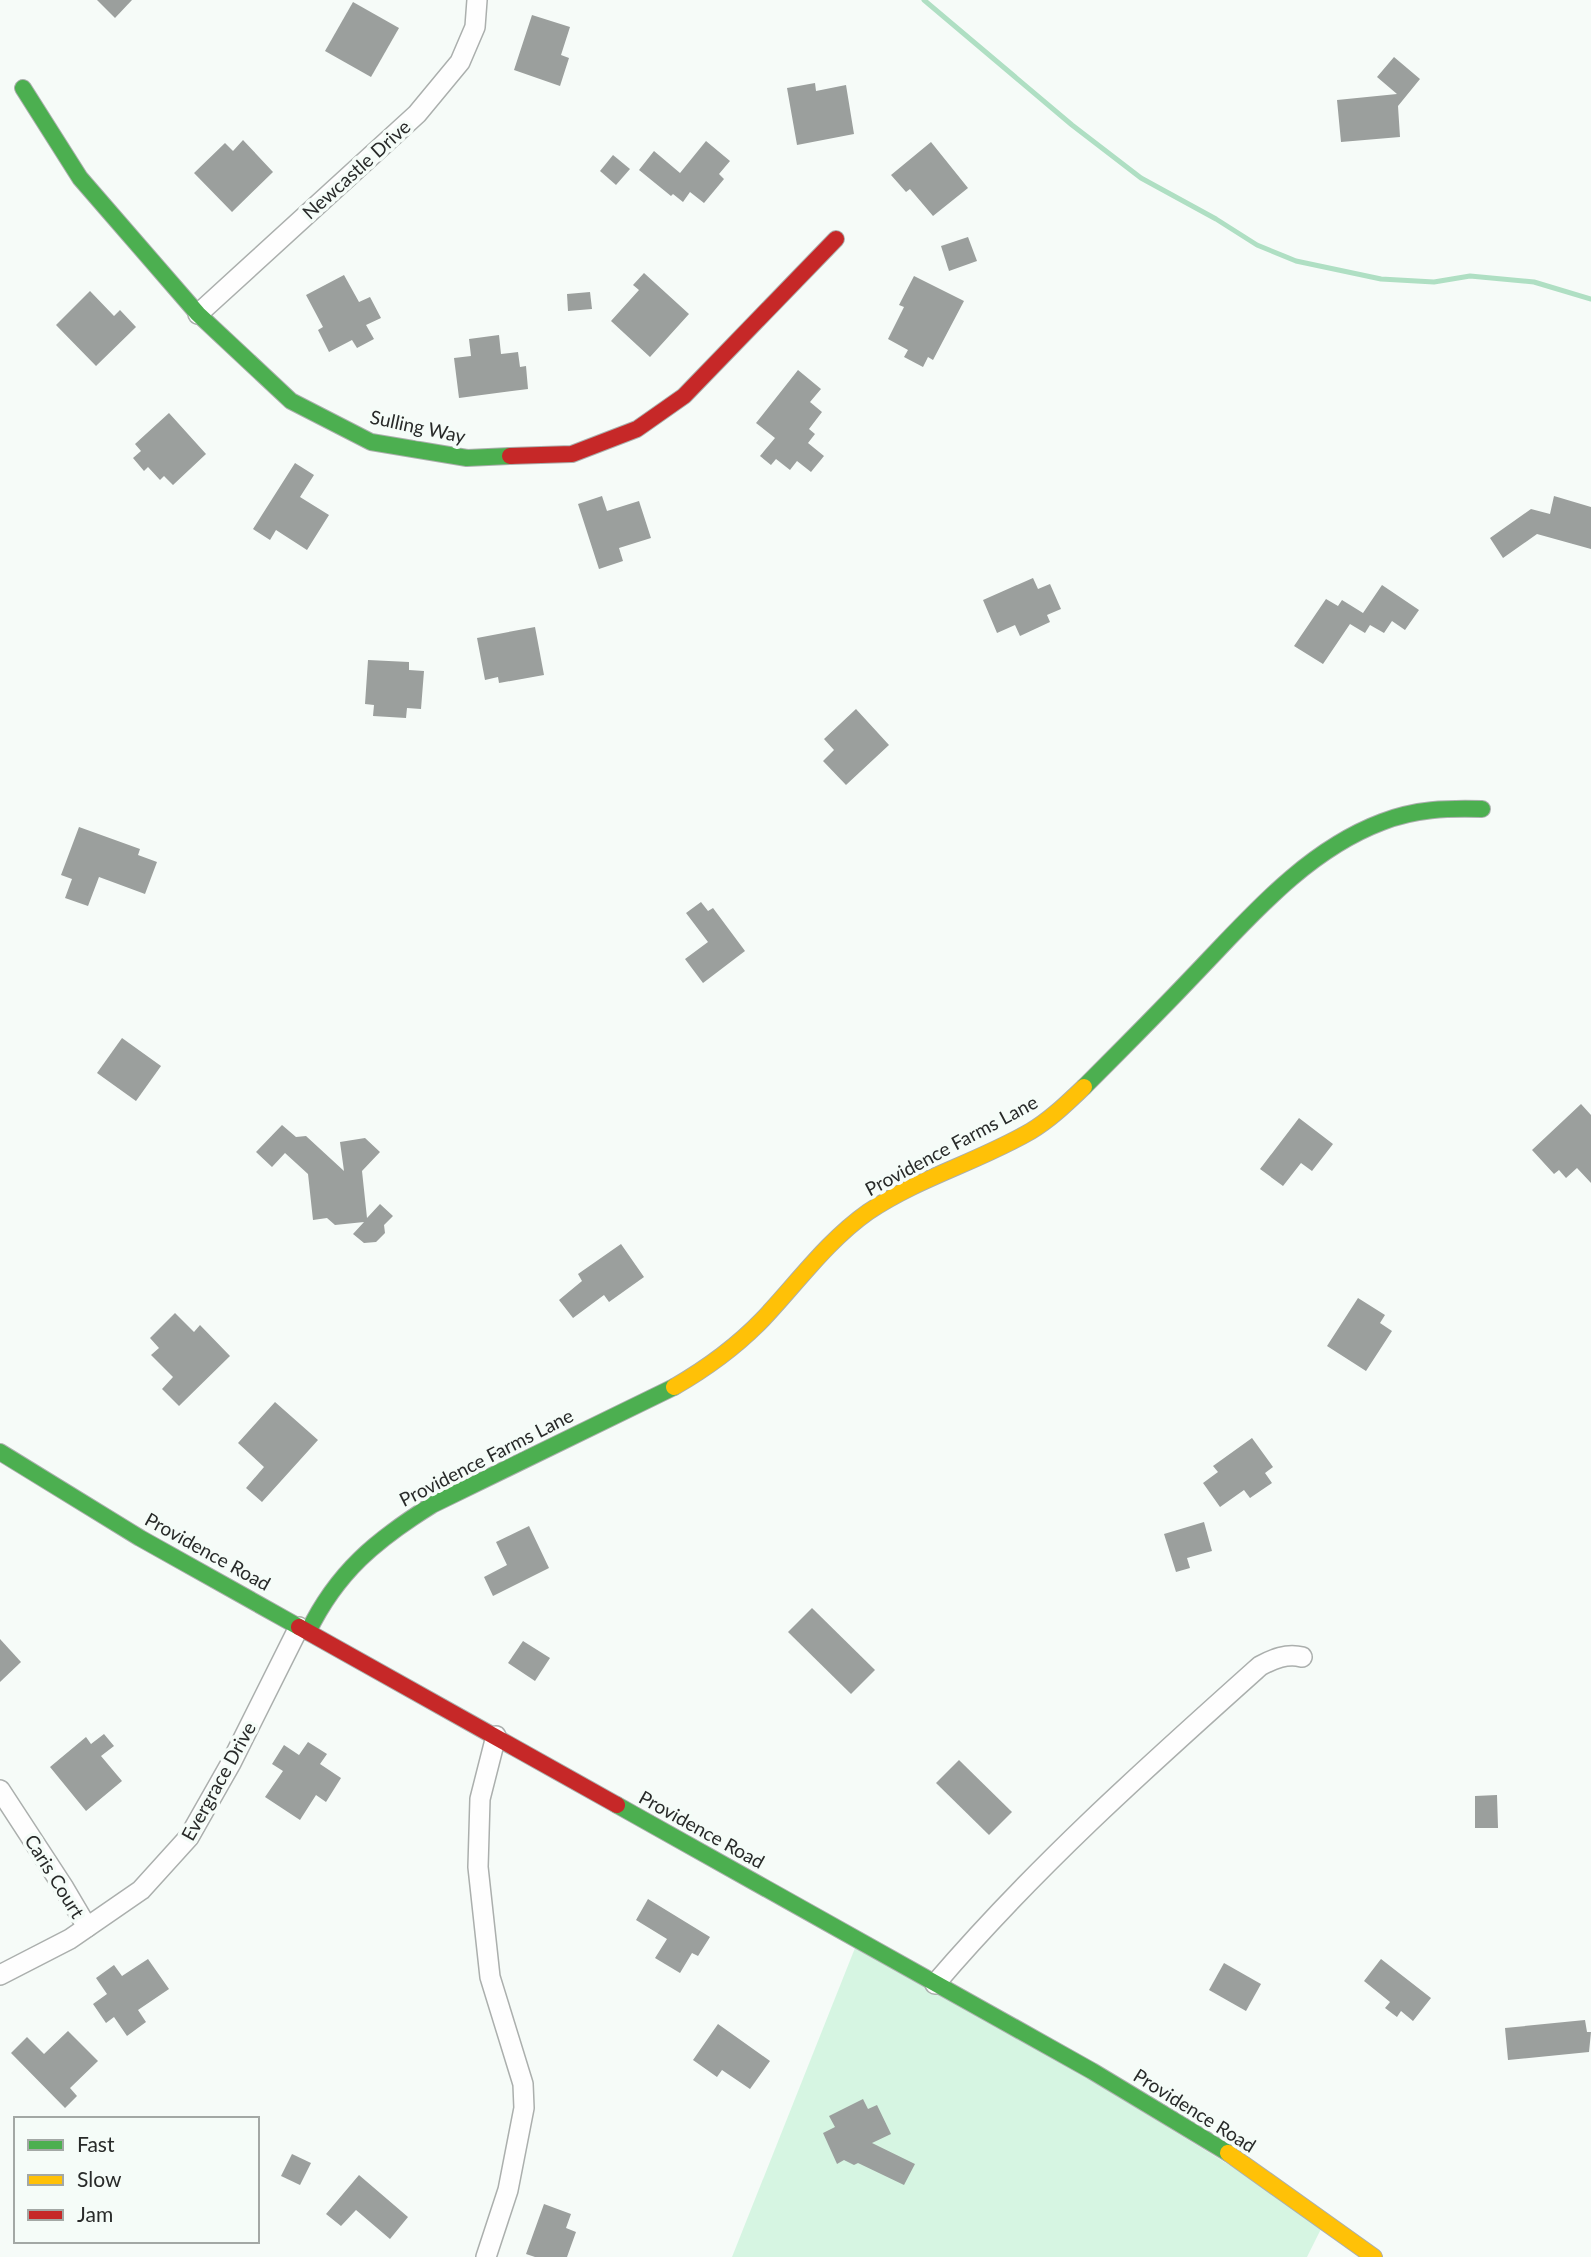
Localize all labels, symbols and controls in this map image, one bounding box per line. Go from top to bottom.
street label: Newcastle Drive [297,115,415,223]
street label: Sulling Way [368,405,468,447]
street label: Providence Farms Lane [861,1090,1041,1200]
street label: Providence Farms Lane [395,1403,577,1511]
street label: Providence Road [141,1507,275,1595]
street label: Evergrace Drive [176,1718,260,1844]
street label: Providence Road [635,1785,769,1873]
street label: Caris Court [20,1830,90,1922]
street label: Providence Road [1130,2063,1260,2157]
legend [14,2117,259,2243]
text: Fast [77,2131,115,2156]
text: Slow [77,2166,122,2191]
text: Jam [77,2201,113,2226]

